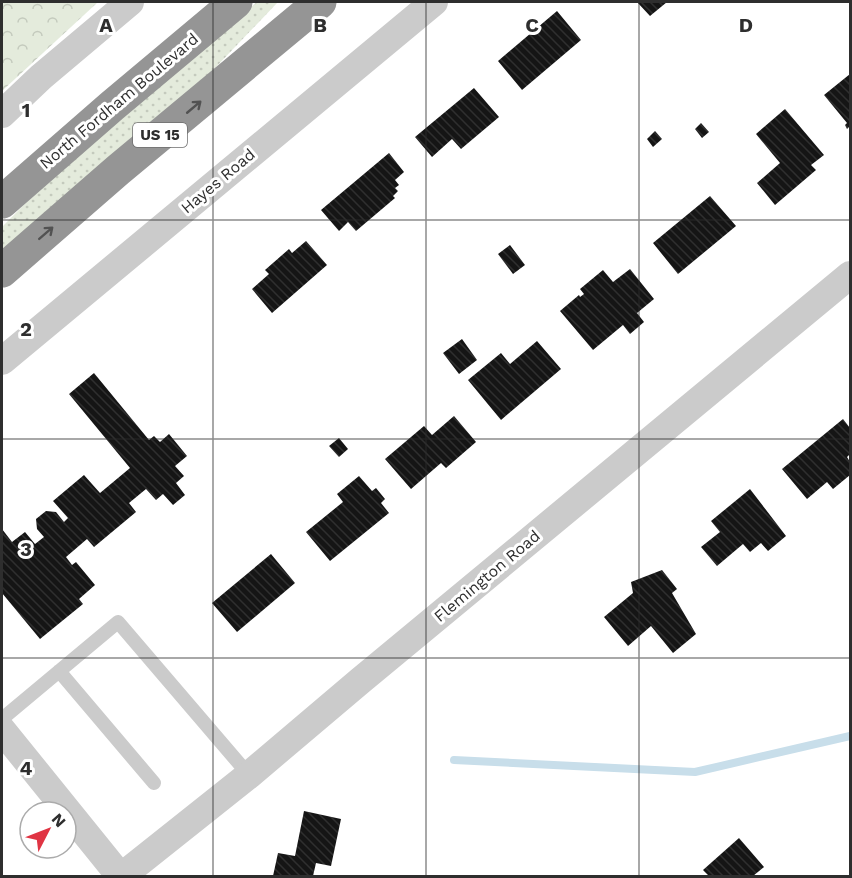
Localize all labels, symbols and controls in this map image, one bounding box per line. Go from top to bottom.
text: A [99,13,113,37]
text: B [313,13,327,37]
text: C [525,13,539,37]
text: D [739,13,753,37]
street label: North Fordham Boulevard [36,29,202,173]
text: 1 [22,98,30,122]
one-way arrow [186,100,202,113]
road number: US 15 [133,123,187,147]
street label: Hayes Road [177,145,259,217]
one-way arrow [38,226,53,240]
text: 2 [20,317,32,341]
street label: Flemington Road [430,526,544,626]
text: 3 [20,537,32,561]
text: 4 [20,756,33,780]
north arrow [18,800,78,860]
text: N [48,810,70,831]

